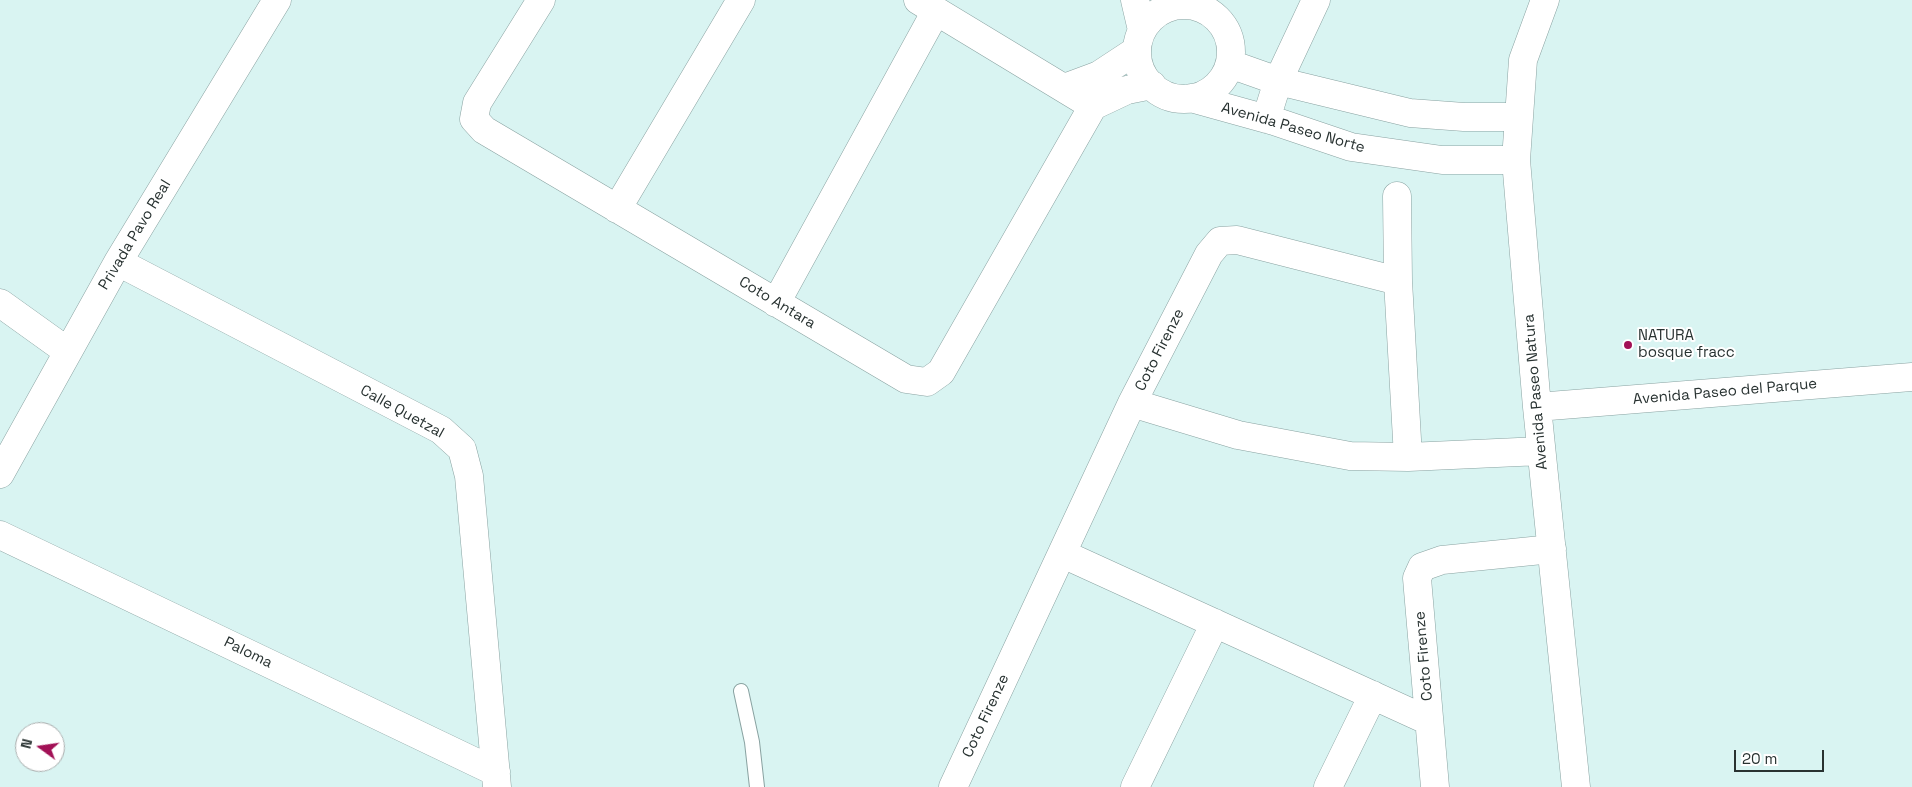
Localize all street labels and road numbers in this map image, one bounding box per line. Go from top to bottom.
street label: Avenida Paseo Norte [1219,99,1367,157]
street label: Privada Pavo Real [95,177,175,293]
street label: Coto Antara [735,273,819,333]
street label: Coto Firenze [1132,306,1188,394]
street label: Avenida Paseo Natura [1520,313,1552,471]
street label: Avenida Paseo del Parque [1632,375,1818,409]
street label: Calle Quetzal [357,382,447,442]
street label: Coto Firenze [1411,610,1437,702]
street label: Paloma [221,634,275,672]
street label: Coto Firenze [959,671,1013,761]

